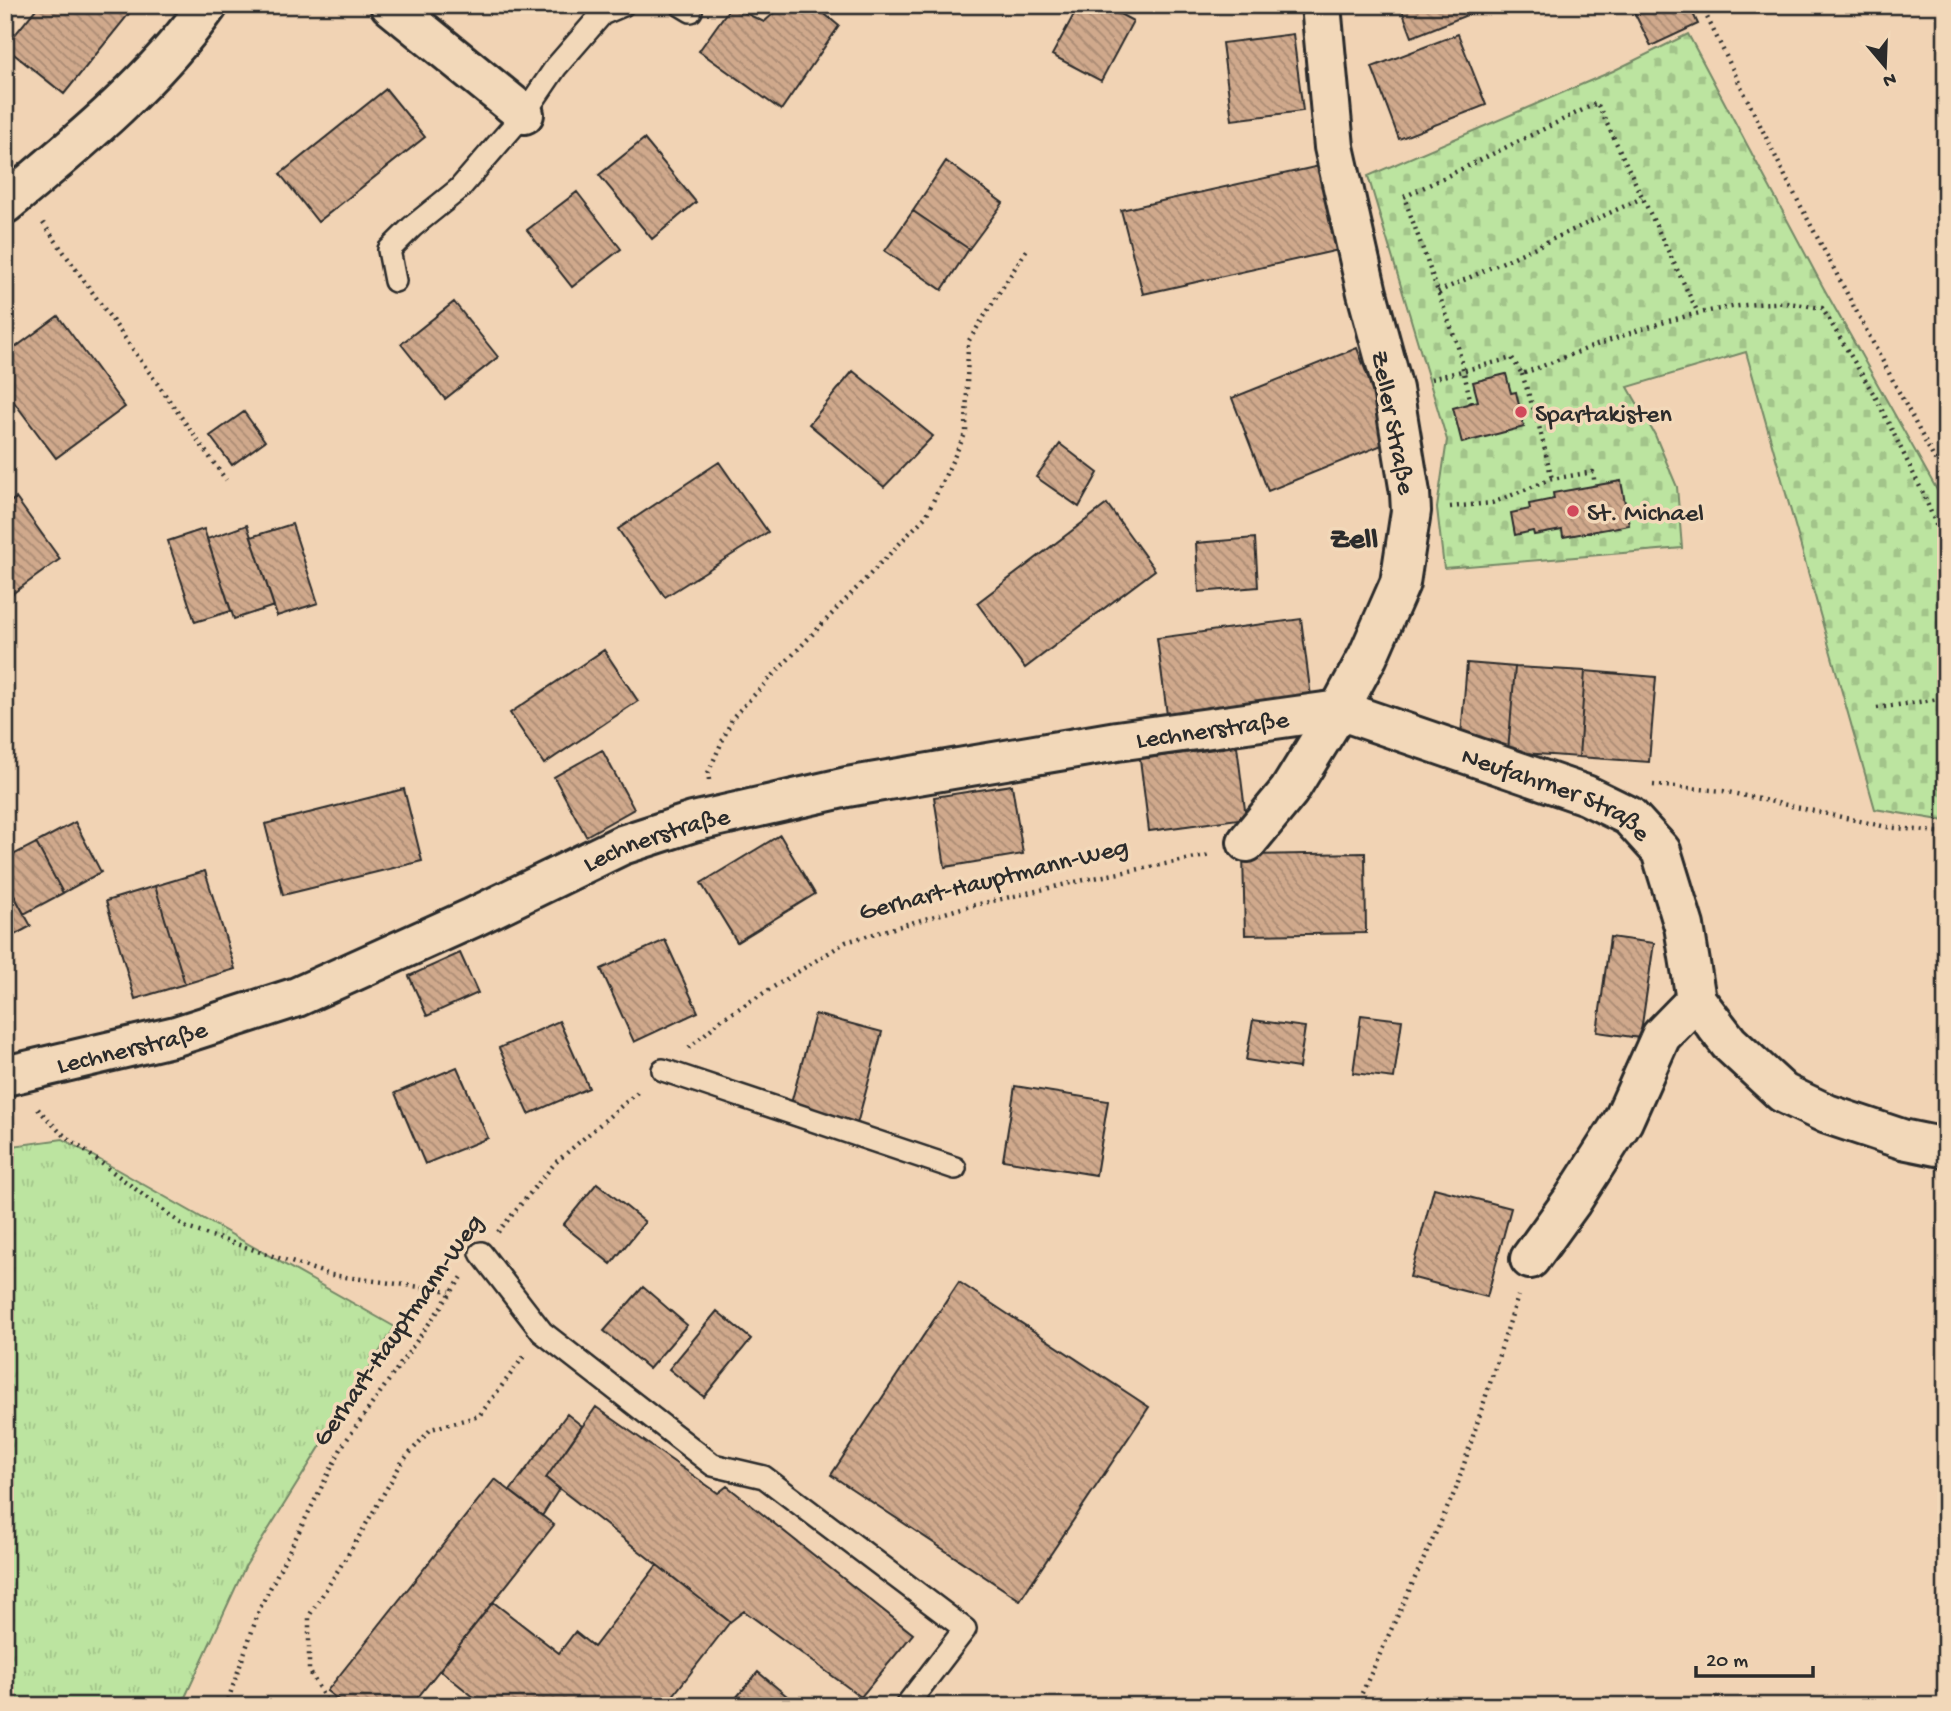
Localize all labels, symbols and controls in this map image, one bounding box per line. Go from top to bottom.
north arrow [1850,32,1920,102]
text: N [1880,66,1899,92]
street label: Zeller Straße [1361,348,1420,498]
place label: Spartakisten [1535,401,1672,432]
marker: Spartakisten [1513,404,1529,420]
place label: St. Michael [1587,500,1704,531]
marker: St. Michael [1565,503,1581,519]
district label: Zell [1330,524,1378,559]
street label: Lechnerstraße [1134,706,1292,758]
street label: Neufahrner Straße [1457,742,1656,850]
street label: Lechnerstraße [579,803,734,882]
street label: Gerhart-Hauptmann-Weg [856,833,1132,930]
street label: Lechnerstraße [54,1016,212,1083]
street label: Gerhart-Hauptmann-Weg [308,1209,492,1454]
scale bar [1696,1634,1813,1678]
text: 20 m [1706,1650,1748,1675]

